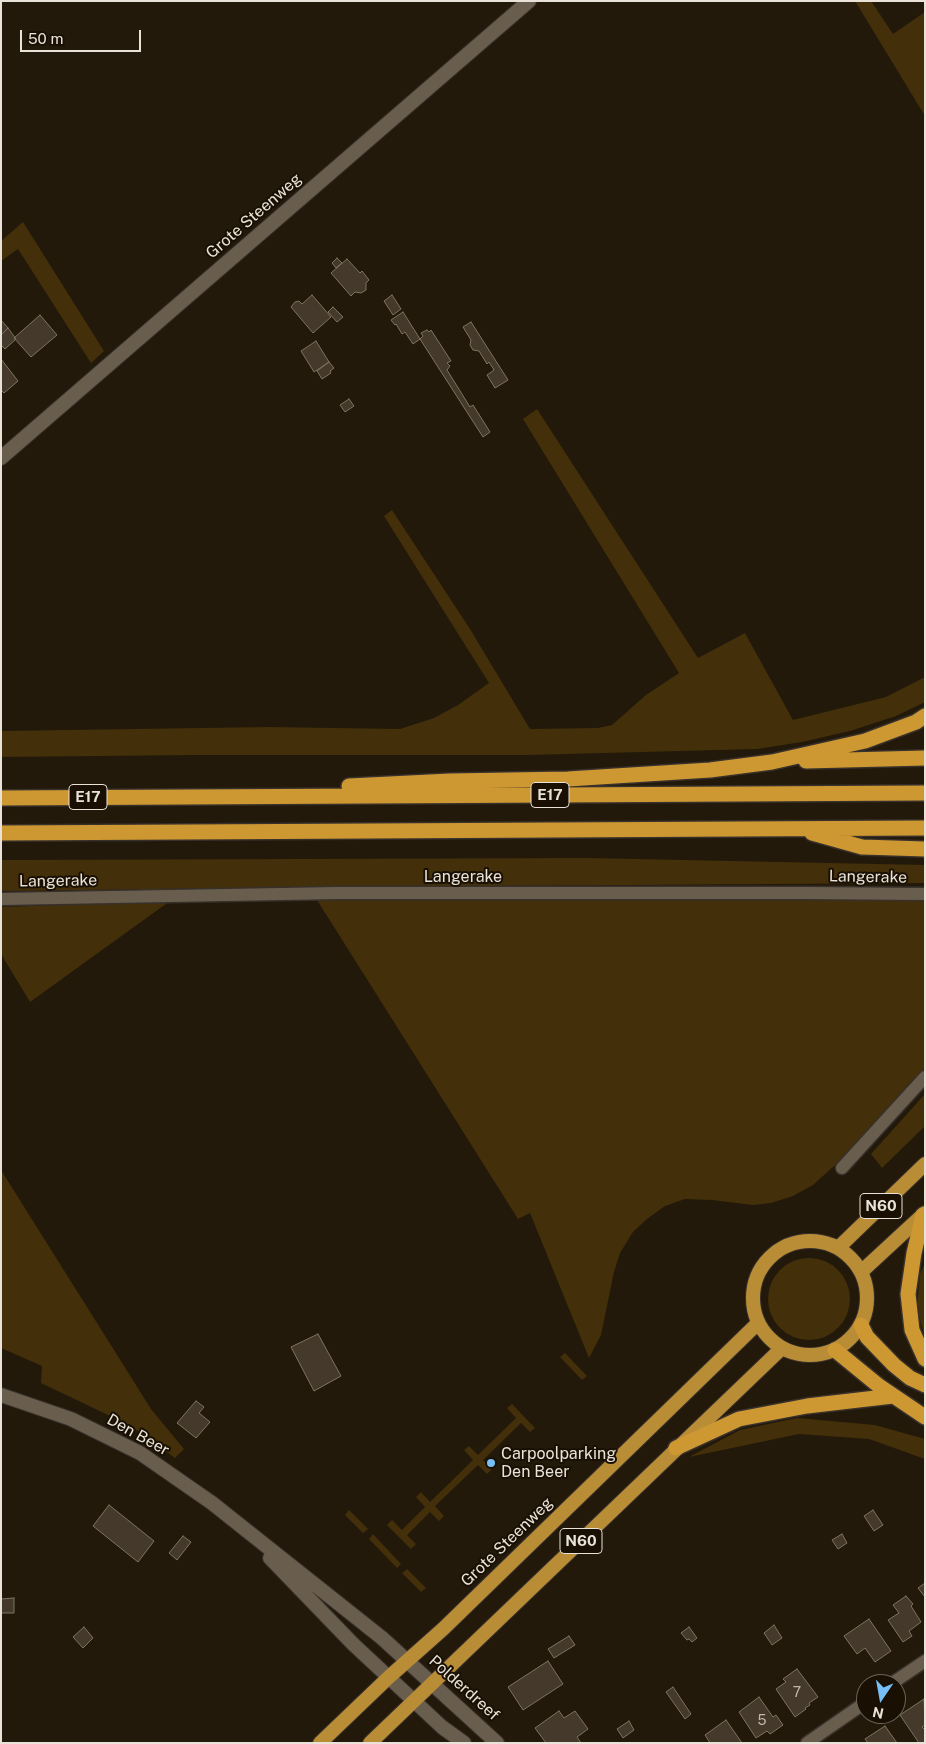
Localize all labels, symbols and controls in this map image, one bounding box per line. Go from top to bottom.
scale bar [22,20,144,52]
text: 50 m [28,30,63,47]
street label: Grote Steenweg [202,169,306,263]
road number: E17 [531,782,569,808]
road number: E17 [69,784,107,810]
street label: Langerake [424,867,502,887]
street label: Langerake [829,867,907,887]
street label: Langerake [19,871,97,891]
road number: N60 [860,1194,902,1218]
street label: Den Beer [103,1410,173,1460]
place label: Carpoolparking Den Beer [501,1444,616,1482]
marker: Carpoolparking Den Beer [485,1457,497,1469]
street label: Grote Steenweg [457,1493,557,1591]
road number: N60 [560,1528,602,1554]
street label: Polderdreef [425,1651,503,1725]
north arrow [856,1674,906,1724]
house number: 7 [793,1685,801,1701]
text: N [871,1704,885,1722]
house number: 5 [758,1713,766,1729]

